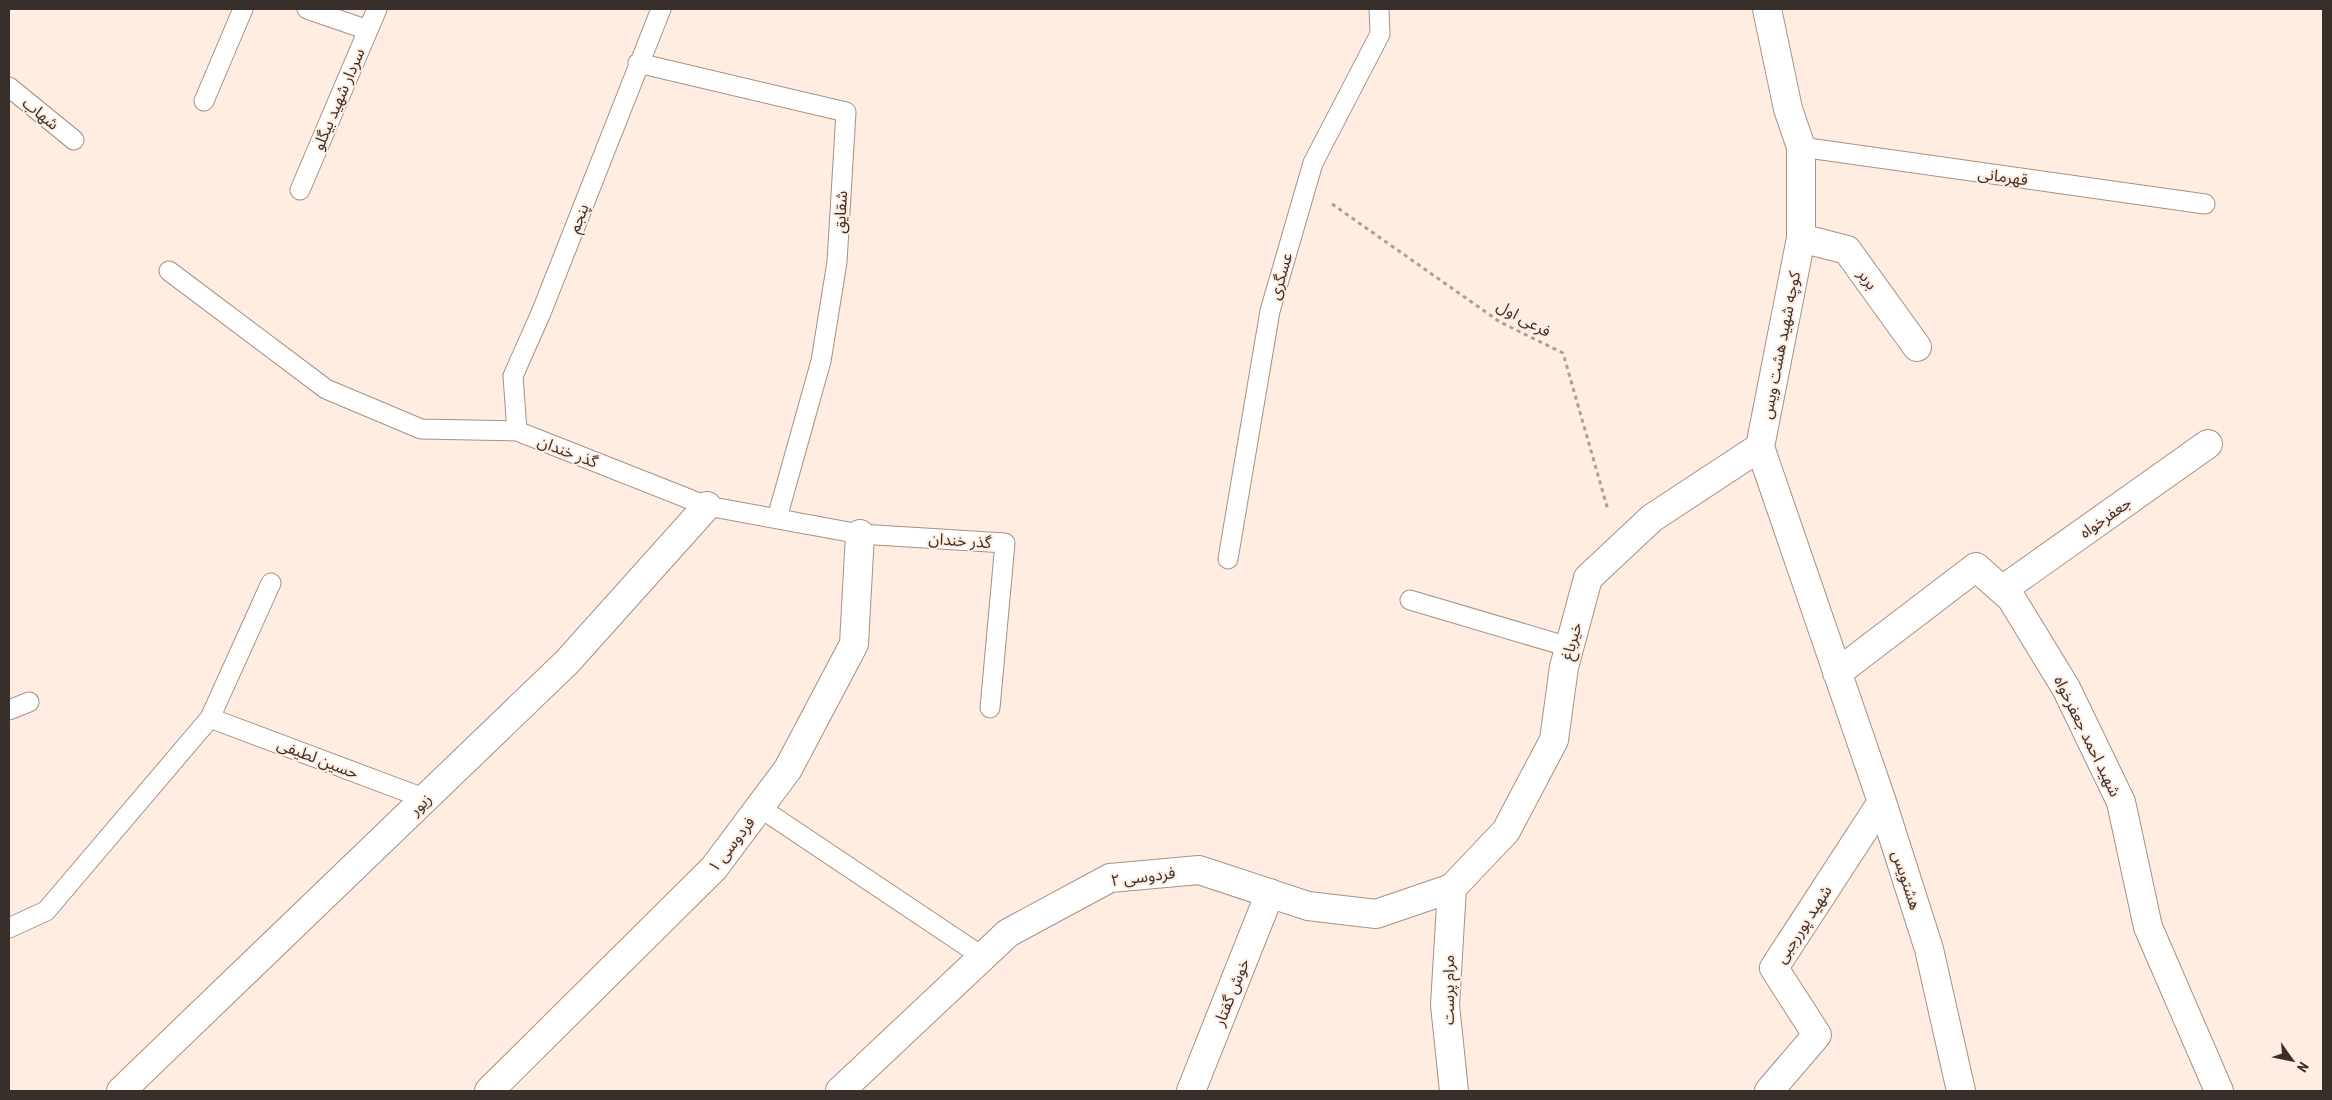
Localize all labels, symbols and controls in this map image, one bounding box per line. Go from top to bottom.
street label: سردار شهید بیگلو [308,45,368,153]
street label: شهاب [19,93,63,134]
street label: قهرمانی [1977,164,2029,189]
street label: شقایق [830,190,852,234]
street label: پنجم [564,201,595,236]
street label: عسگری [1265,250,1296,302]
street label: بربر [1853,264,1881,293]
street label: کوچه شهید هشت ویس [1757,269,1805,421]
street label: فرعی اول [1493,296,1554,342]
street label: گذر خندان [535,431,601,472]
street label: جعفرخواه [2076,493,2135,542]
street label: گذر خندان [928,529,992,552]
street label: خیرباغ [1557,620,1589,663]
street label: شهید احمد جعفرخواه [2050,673,2125,800]
street label: حسین لطیفی [274,734,361,783]
street label: زیور [405,789,435,820]
street label: فردوسی ۱ [704,813,759,876]
street label: هشتویس [1888,848,1925,912]
street label: فردوسی ۲ [1110,863,1176,890]
street label: شهید پوررجبی [1771,882,1837,967]
street label: مرام پرست [1439,955,1461,1025]
street label: خوش گفتار [1209,956,1254,1030]
north arrow [2267,1035,2317,1085]
text: N [2294,1059,2312,1075]

